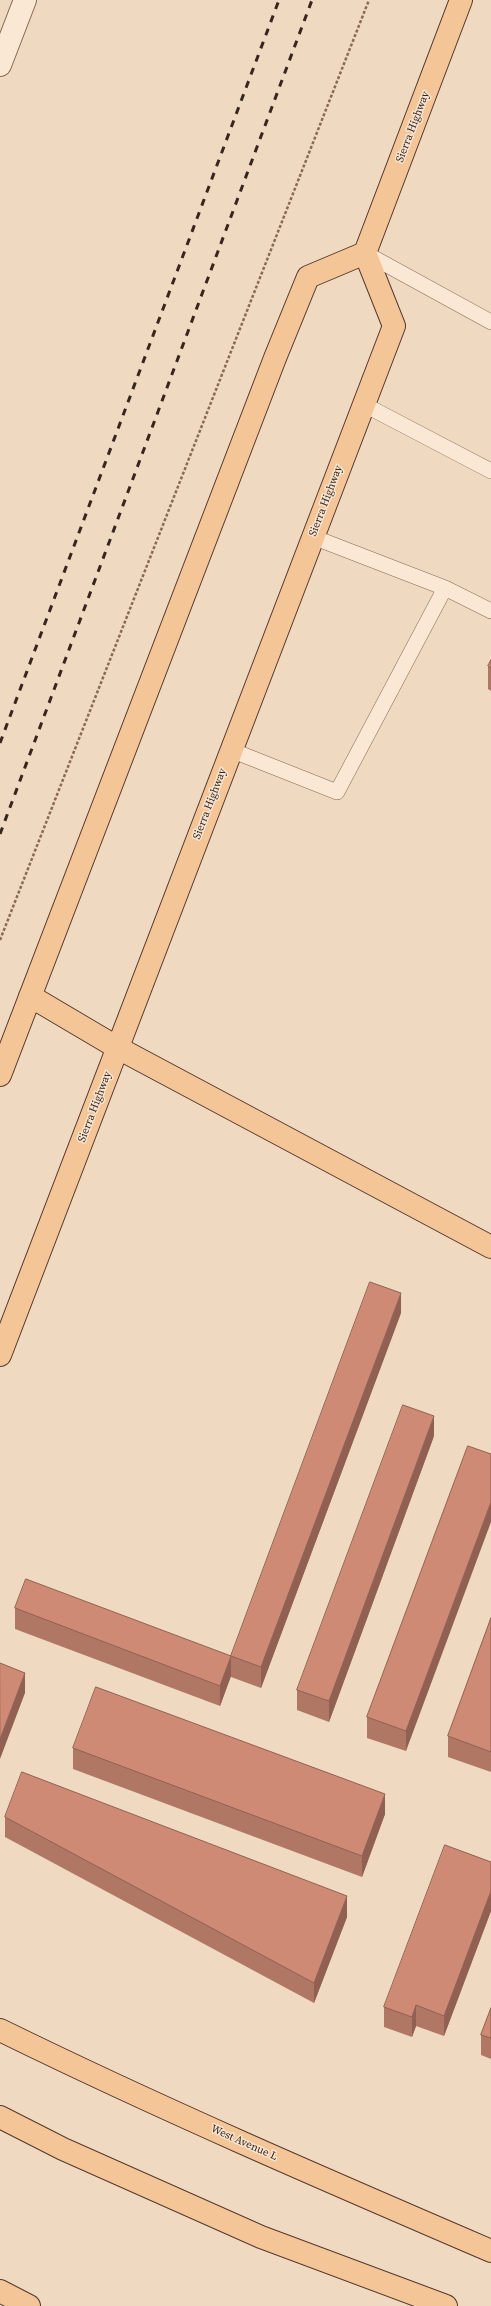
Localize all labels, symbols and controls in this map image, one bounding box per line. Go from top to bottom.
street label: Sierra Highway [393,90,433,164]
street label: Sierra Highway [306,464,346,538]
street label: Sierra Highway [190,767,230,841]
street label: Sierra Highway [75,1070,115,1144]
street label: West Avenue L [209,2122,279,2164]

